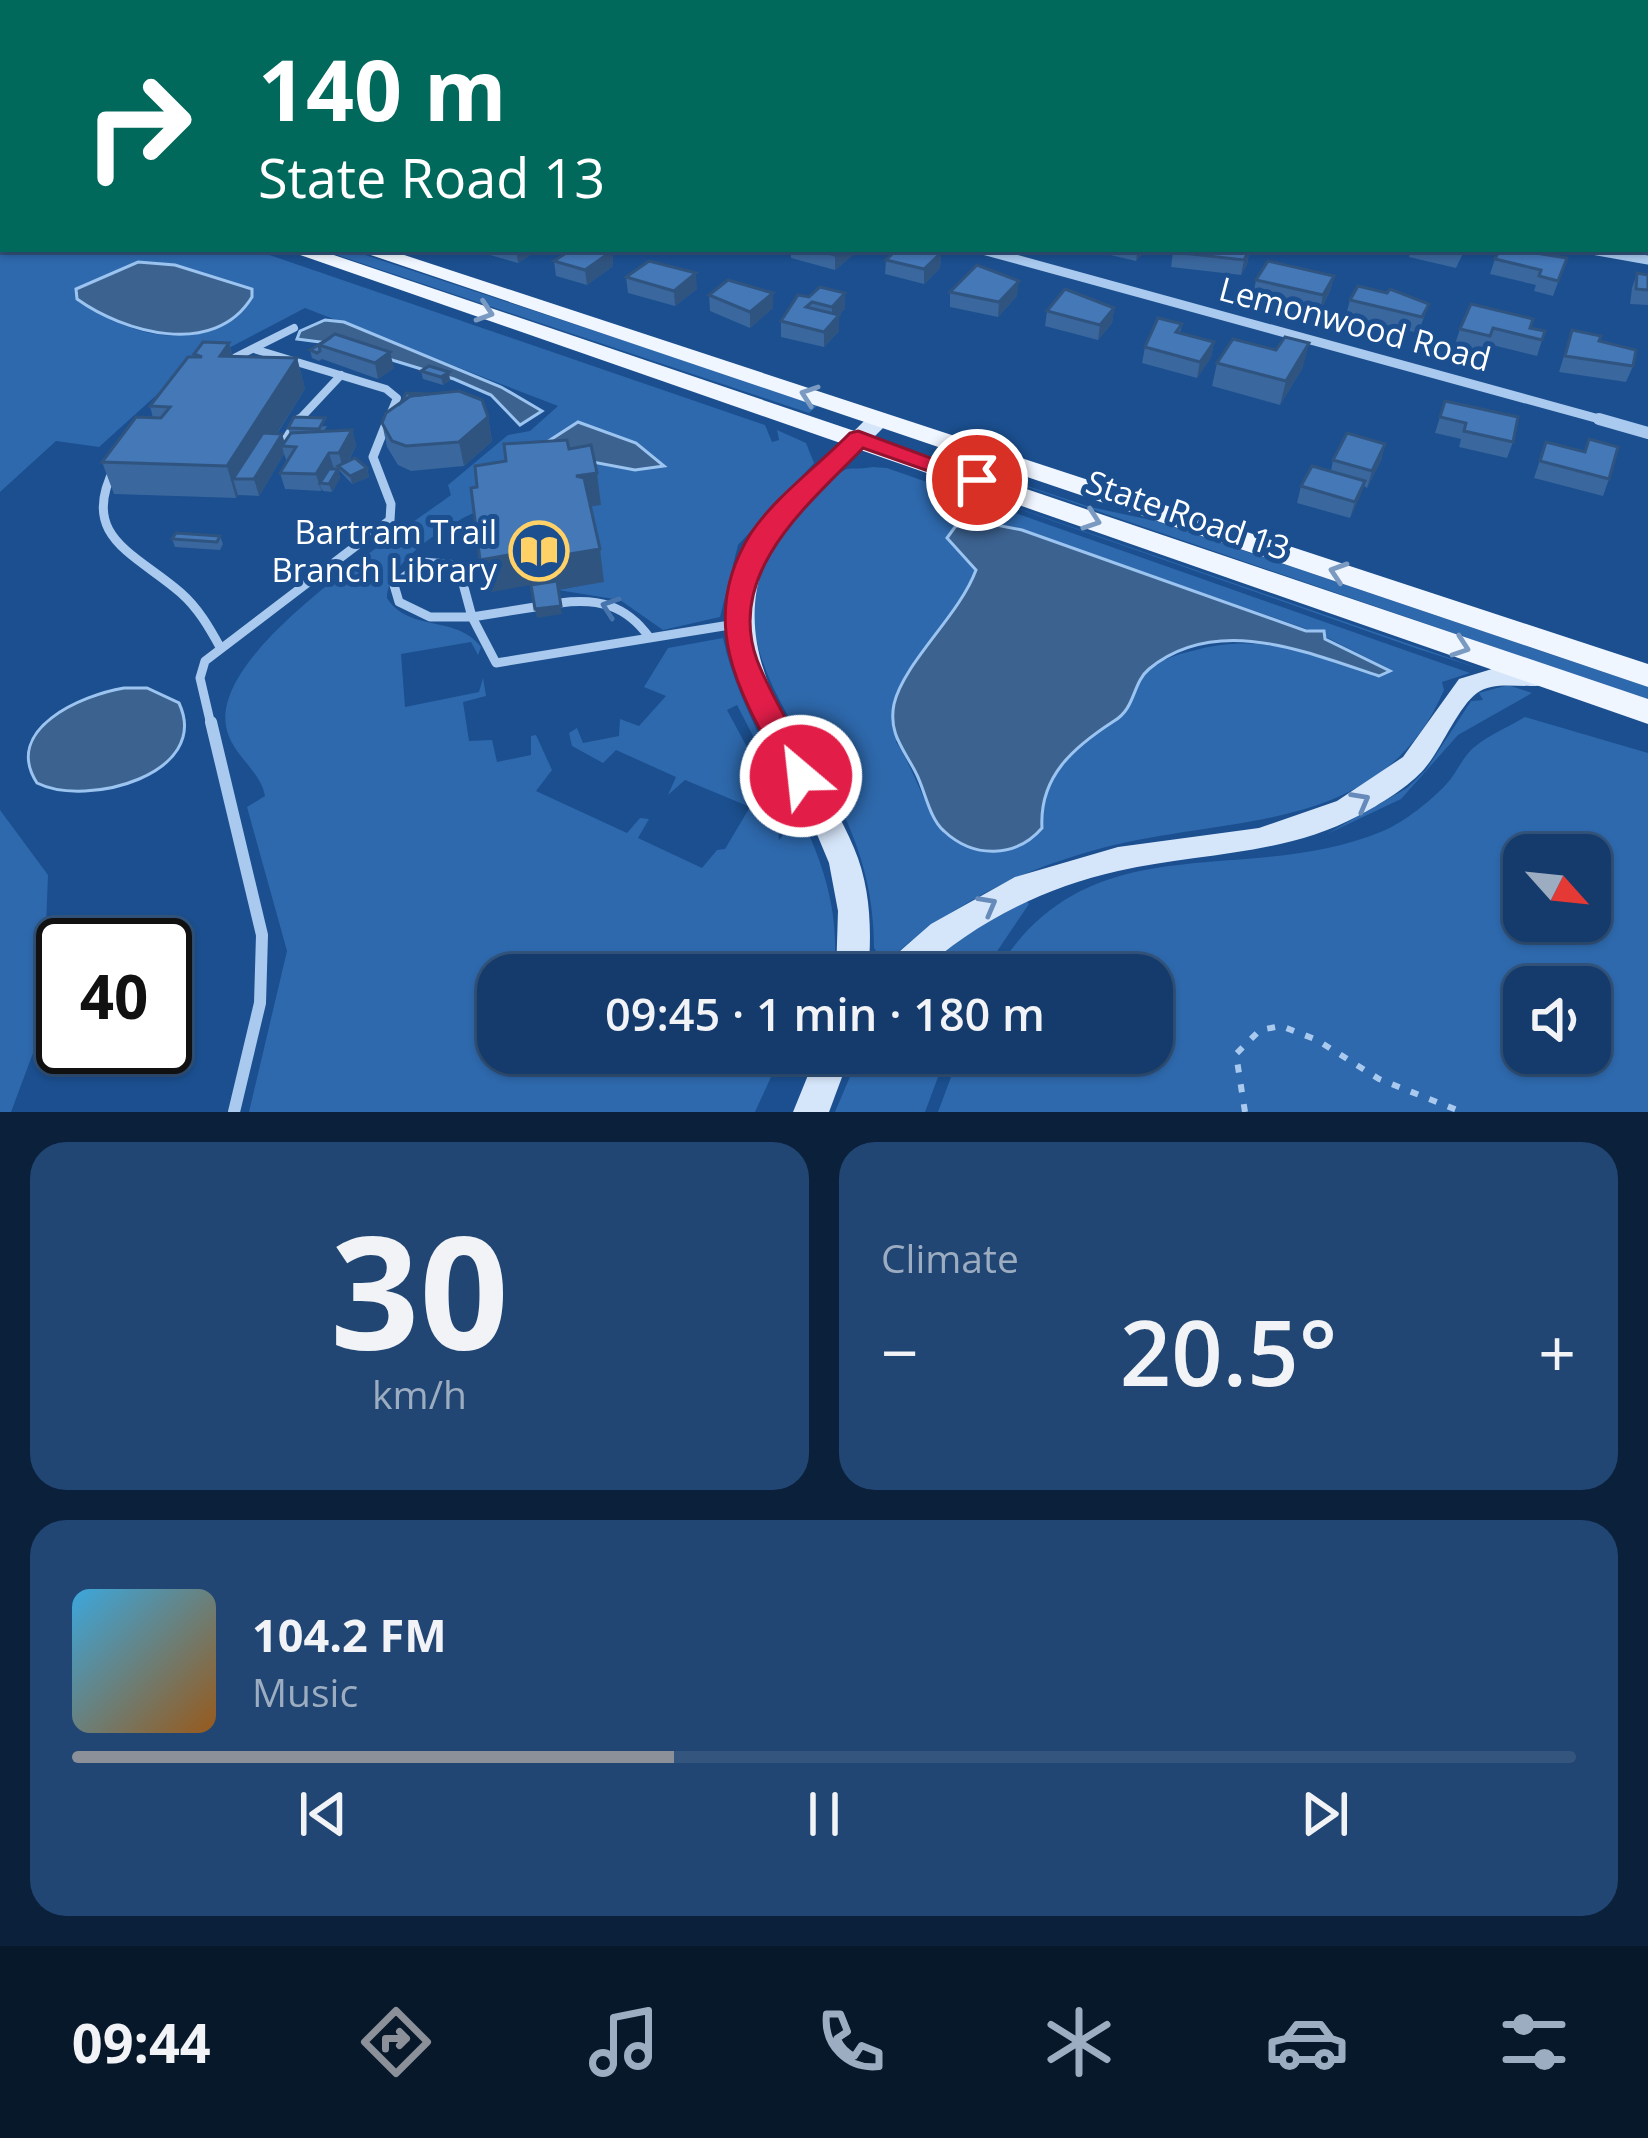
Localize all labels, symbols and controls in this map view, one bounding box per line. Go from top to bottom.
text: 140 m [258,31,506,146]
icon: right [60,48,216,204]
text: State Road 13 [258,140,605,214]
street label: Lemonwood Road [1214,266,1496,381]
one-way arrow [473,298,494,322]
one-way arrow [799,384,820,409]
pin [926,429,1028,531]
icon: arrive [944,447,1010,513]
street label: State Road 13 [1081,459,1296,570]
one-way arrow [1080,506,1101,530]
place label: Bartram Trail Branch Library [271,509,497,592]
library icon: Bartram Trail Branch Library [508,520,570,582]
one-way arrow [1328,562,1349,587]
one-way arrow [601,597,622,621]
one-way arrow [1450,633,1471,658]
position arrow [738,713,864,839]
one-way arrow [1348,792,1369,815]
north arrow [1503,834,1611,942]
map controls [1503,834,1611,1074]
one-way arrow [975,896,997,919]
speed limit sign: 40 [36,918,192,1074]
button: sound [1503,966,1611,1074]
text: 09:45 · 1 min · 180 m [605,983,1045,1044]
text: 30 [330,1182,509,1395]
text: Climate [881,1231,1019,1284]
text: 20.5° [1120,1290,1337,1412]
text: − [881,1306,919,1396]
text: + [1538,1306,1576,1396]
text: km/h [372,1367,467,1420]
text: 104.2 FM [252,1604,447,1665]
text: Music [252,1665,358,1718]
icon: previous [290,1781,356,1847]
icon: pause [791,1781,857,1847]
icon: next [1292,1781,1358,1847]
icon: directions [354,2000,438,2084]
icon: music [582,2000,666,2084]
icon: phone [809,2000,893,2084]
icon: climate [1037,2000,1121,2084]
icon: car [1265,2000,1349,2084]
icon: filters [1492,2000,1576,2084]
text: 09:44 [72,2005,211,2079]

